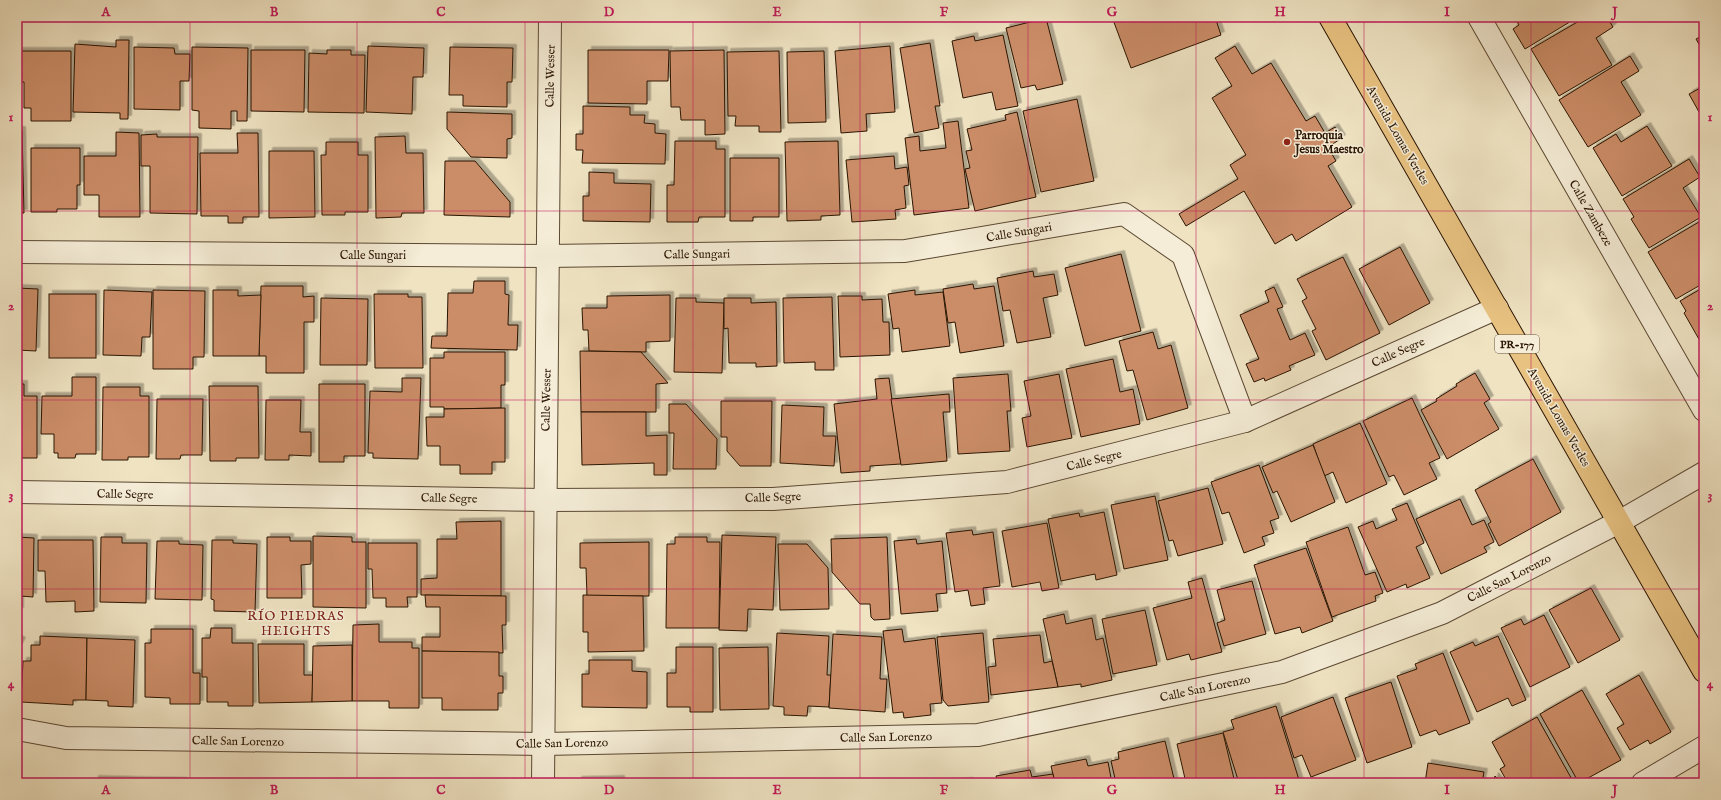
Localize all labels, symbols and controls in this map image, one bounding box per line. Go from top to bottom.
text: A [101,4,112,21]
text: B [270,4,279,21]
text: C [436,4,446,21]
text: D [604,4,615,21]
text: E [772,4,782,21]
text: F [940,4,949,21]
text: G [1107,4,1118,21]
text: H [1274,4,1286,21]
text: I [1444,4,1450,21]
text: J [1610,4,1618,21]
street label: Calle Wesser [542,44,559,108]
street label: Avenida Lomas Verdes [1363,82,1432,188]
text: 1 [9,109,14,126]
text: 1 [1708,109,1713,126]
place label: Parroquia Jesus Maestro [1293,128,1364,158]
marker: Parroquia Jesus Maestro [1282,137,1292,147]
street label: Calle Zambeze [1566,177,1616,250]
street label: Calle Sungari [985,219,1053,246]
street label: Calle Sungari [664,246,730,263]
street label: Calle Sungari [340,248,406,263]
text: 2 [8,298,14,315]
text: 2 [1707,298,1713,315]
street label: Calle Segre [1369,334,1428,371]
road number: PR-177 [1495,335,1539,353]
street label: Avenida Lomas Verdes [1524,364,1593,470]
street label: Calle Wesser [538,368,555,432]
street label: Calle Segre [1065,446,1124,475]
text: 3 [9,487,14,504]
street label: Calle Segre [97,487,154,503]
text: 3 [1708,487,1713,504]
street label: Calle Segre [745,489,802,506]
street label: Calle Segre [421,491,478,507]
street label: Calle San Lorenzo [1465,551,1554,606]
district label: RÍO PIEDRAS HEIGHTS [247,608,345,640]
street label: Calle San Lorenzo [1158,671,1252,705]
text: 4 [8,676,15,693]
text: 4 [1707,676,1714,693]
street label: Calle San Lorenzo [840,729,933,746]
street label: Calle San Lorenzo [192,733,285,750]
street label: Calle San Lorenzo [516,735,609,752]
text: A [101,782,112,799]
text: B [270,782,279,799]
text: C [436,782,446,799]
text: D [604,782,615,799]
text: E [772,782,782,799]
text: F [940,782,949,799]
text: G [1107,782,1118,799]
text: H [1274,782,1286,799]
text: I [1444,782,1450,799]
text: J [1610,782,1618,799]

